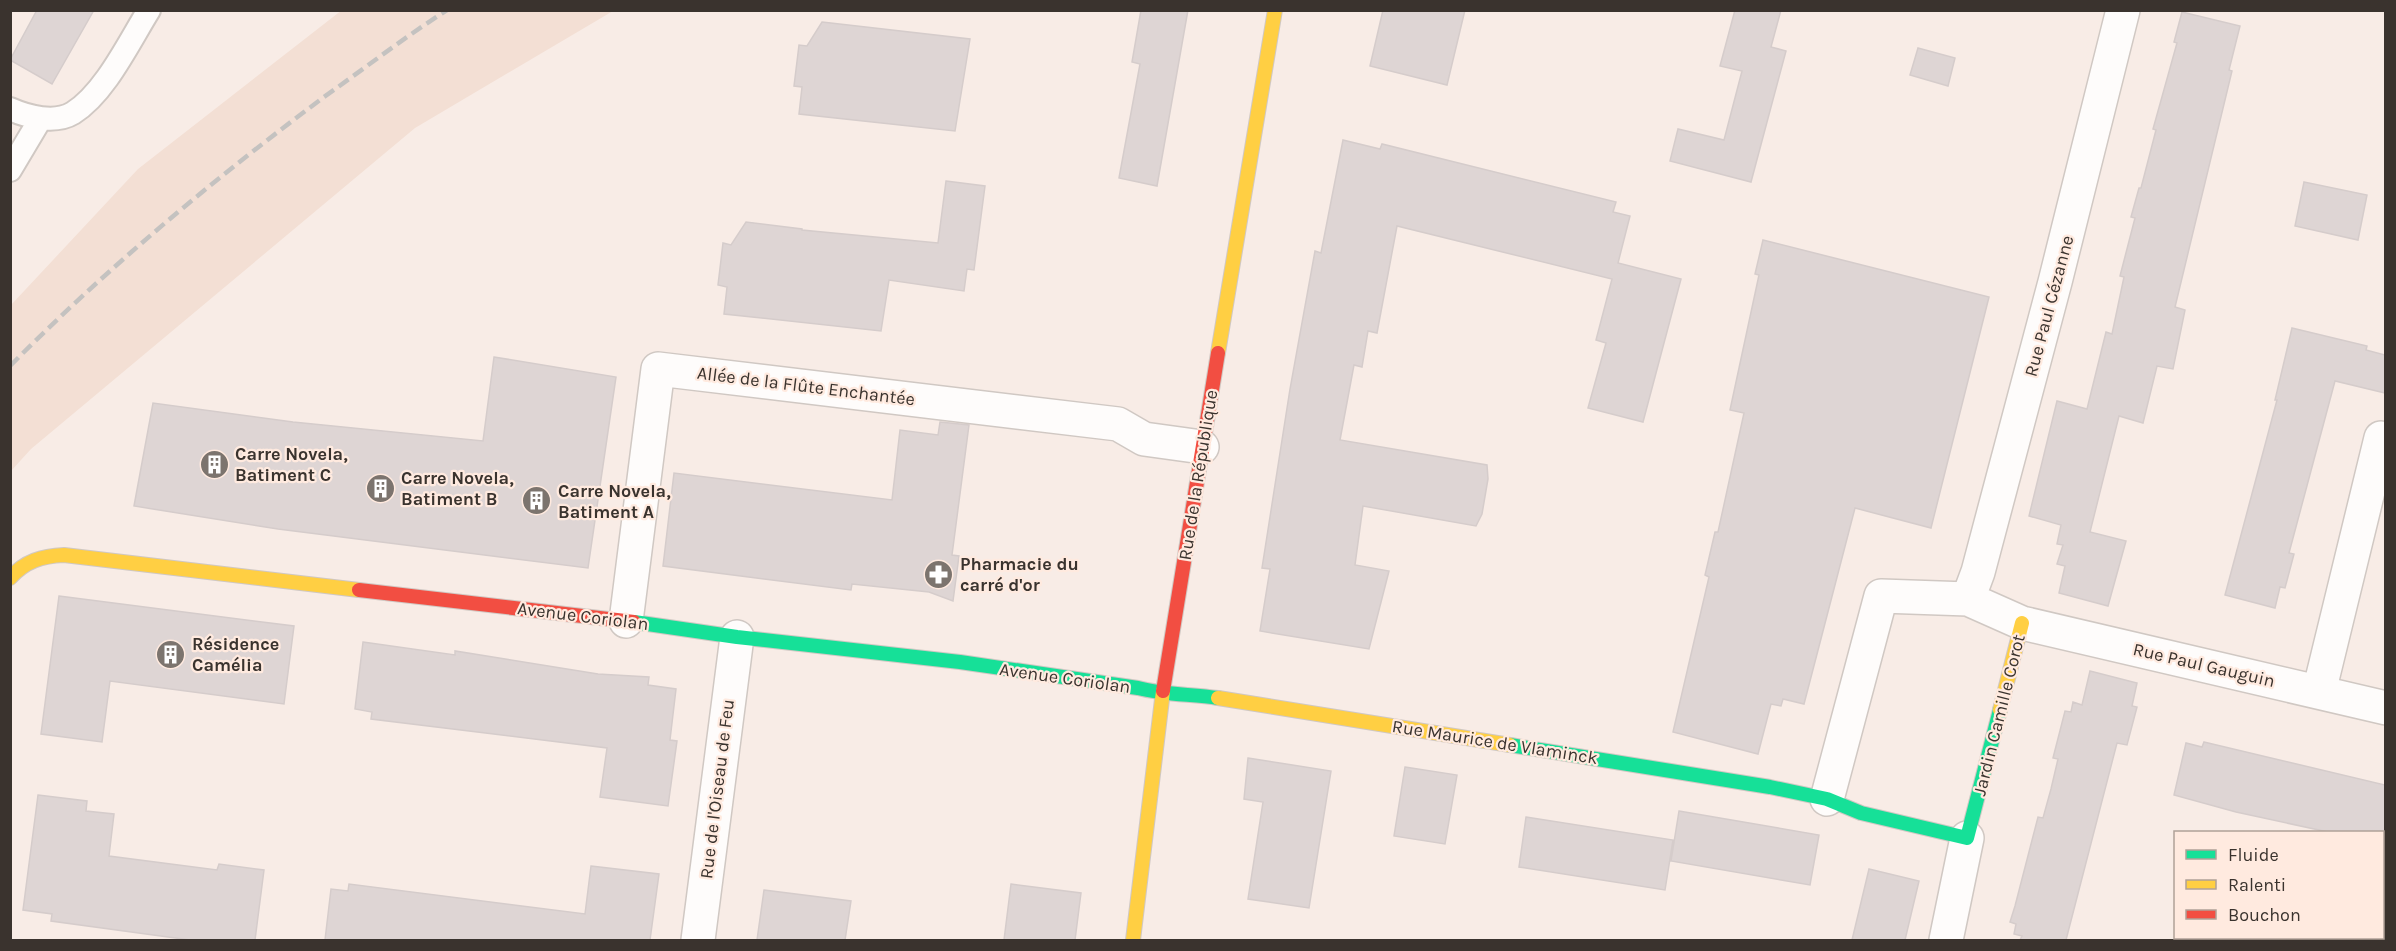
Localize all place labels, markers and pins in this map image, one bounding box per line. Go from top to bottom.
place label: Carre Novela, Batiment C [235,443,348,486]
building icon: Carre Novela, Batiment C [198,448,230,480]
place label: Carre Novela, Batiment B [401,467,514,510]
building icon: Carre Novela, Batiment B [364,472,396,504]
place label: Carre Novela, Batiment A [558,480,671,523]
building icon: Carre Novela, Batiment A [521,485,553,517]
place label: Pharmacie du carré d'or [960,553,1079,596]
pharmacy icon: Pharmacie du carré d'or [923,558,955,590]
place label: Résidence Camélia [192,633,279,676]
building icon: Résidence Camélia [155,638,187,670]

